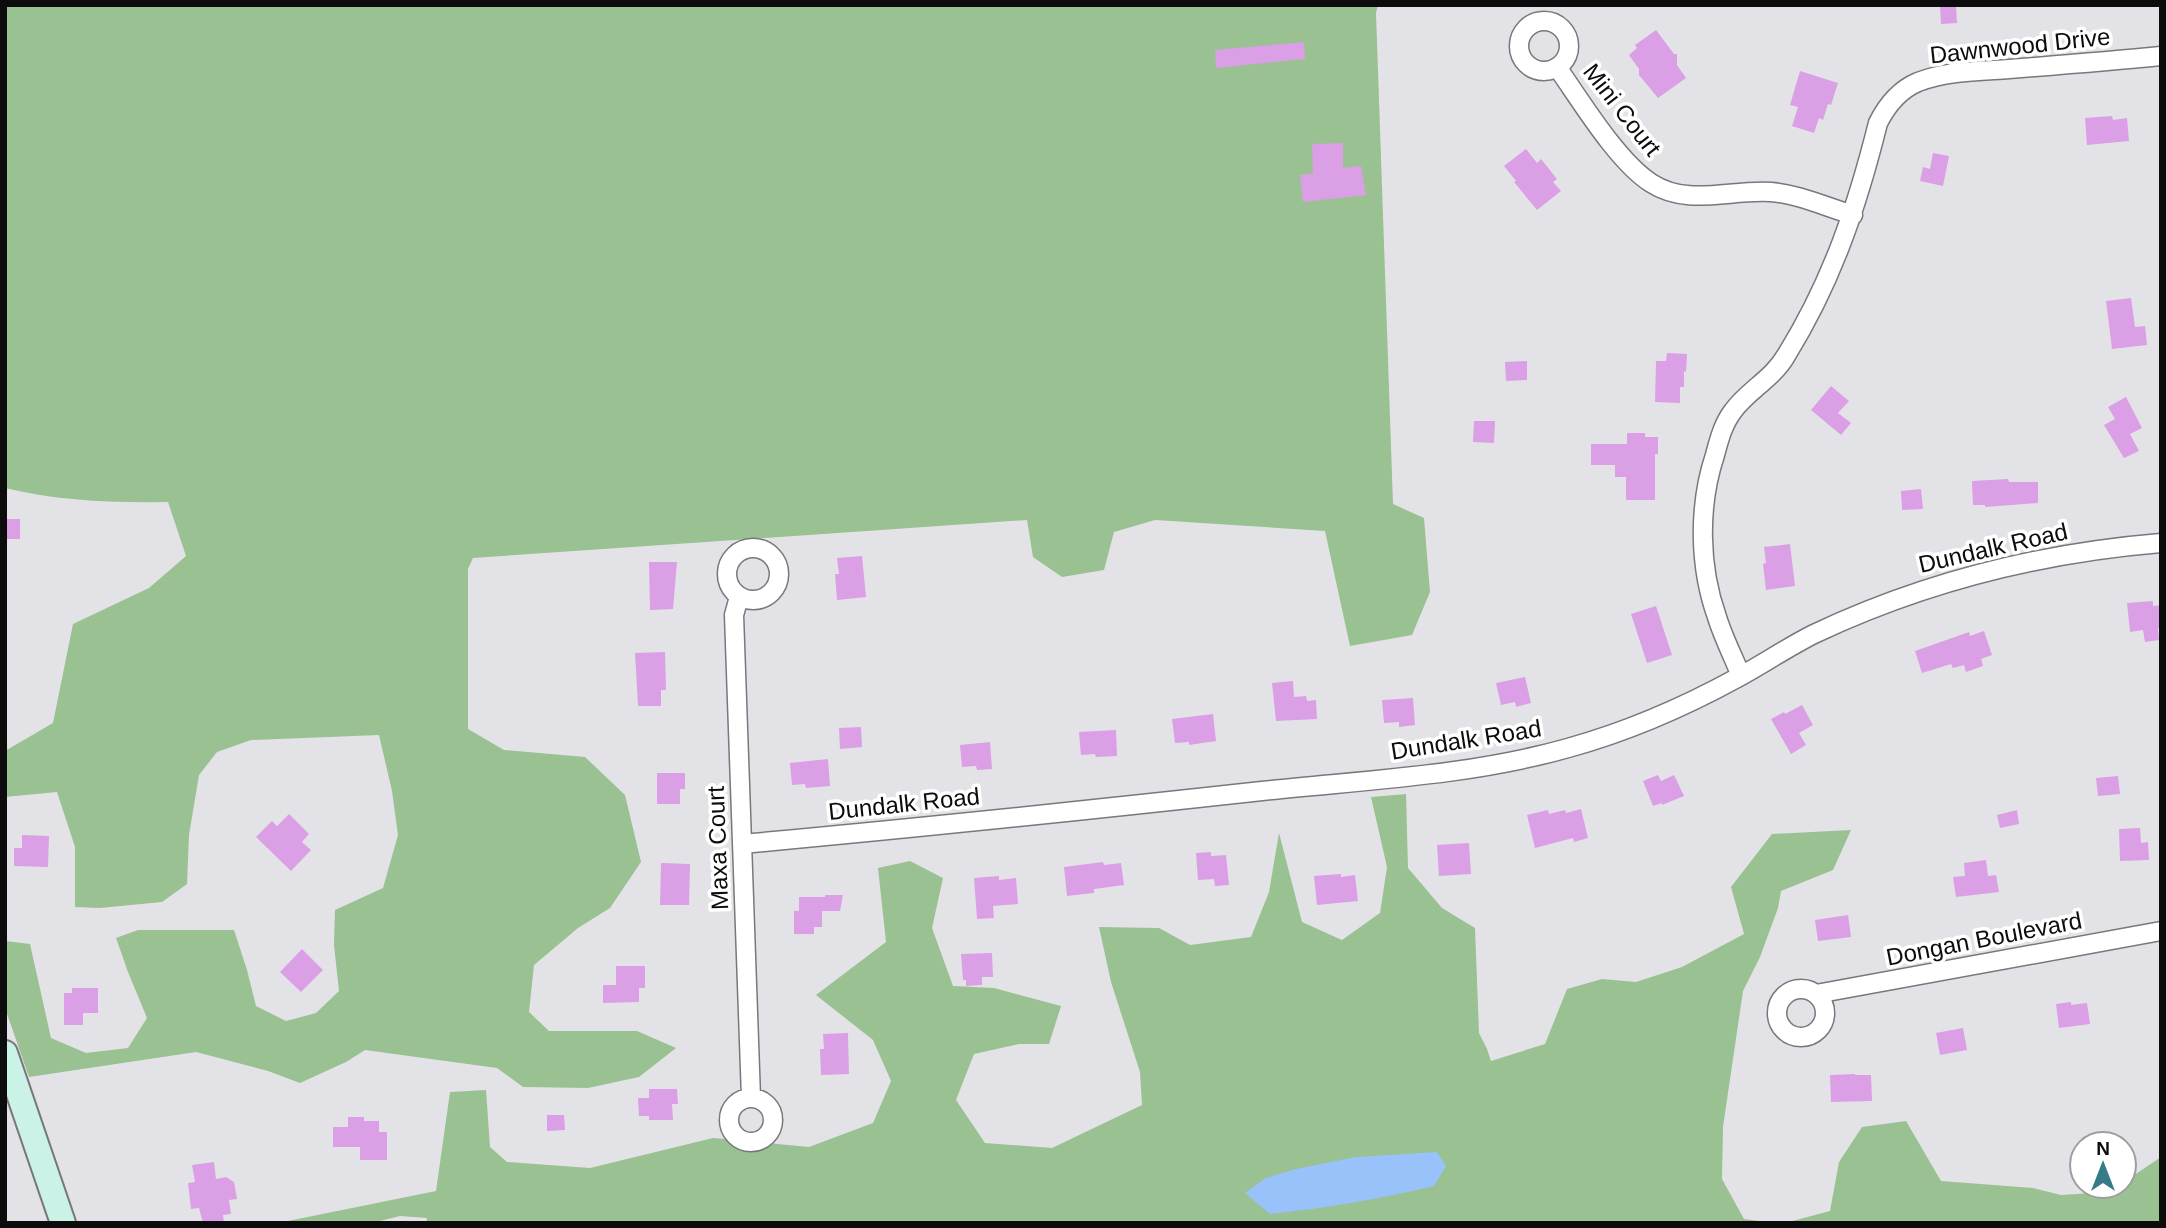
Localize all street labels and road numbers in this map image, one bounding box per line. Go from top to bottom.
street label: Dawnwood Drive [1928,23,2112,68]
street label: Mini Court [1578,58,1667,161]
street label: Dundalk Road [1916,517,2070,578]
street label: Dundalk Road [1389,714,1543,765]
street label: Dundalk Road [827,782,981,825]
street label: Maxa Court [702,785,733,910]
street label: Dongan Boulevard [1884,906,2084,971]

